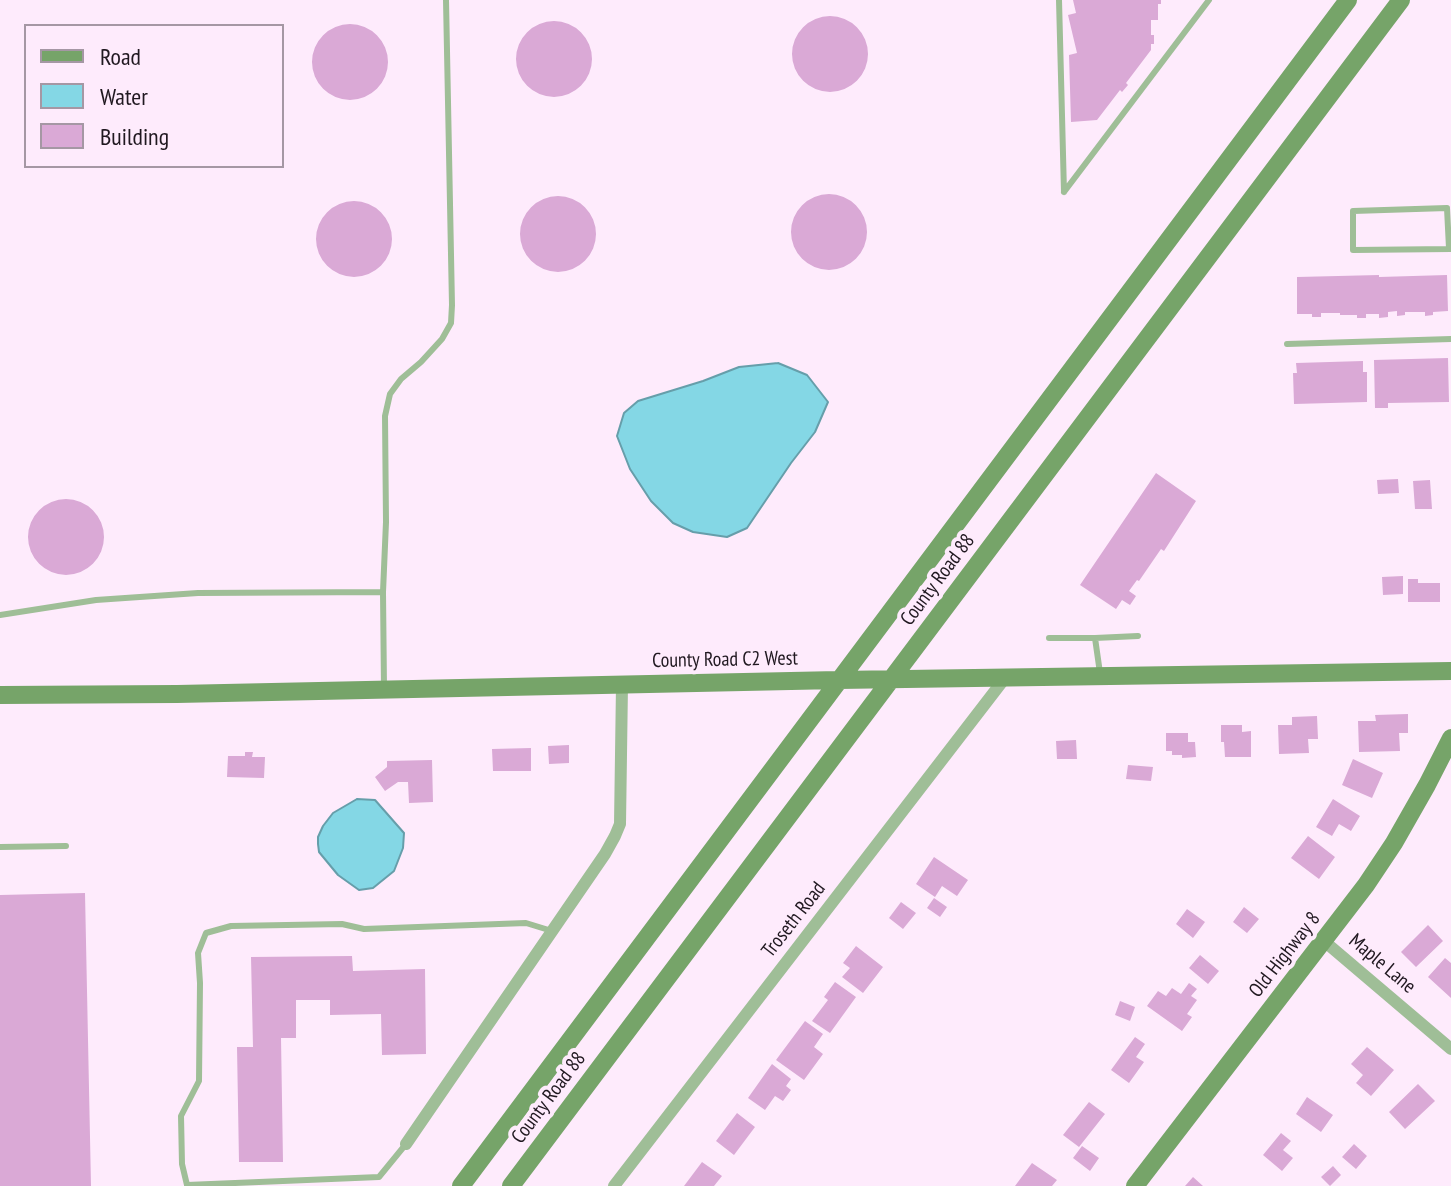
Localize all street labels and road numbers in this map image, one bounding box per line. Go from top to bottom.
street label: County Road 88 [896,530,980,630]
street label: County Road C2 West [652,647,798,673]
street label: Troseth Road [757,878,831,962]
street label: Old Highway 8 [1244,908,1326,1002]
street label: Maple Lane [1344,929,1420,999]
street label: County Road 88 [507,1048,591,1148]

